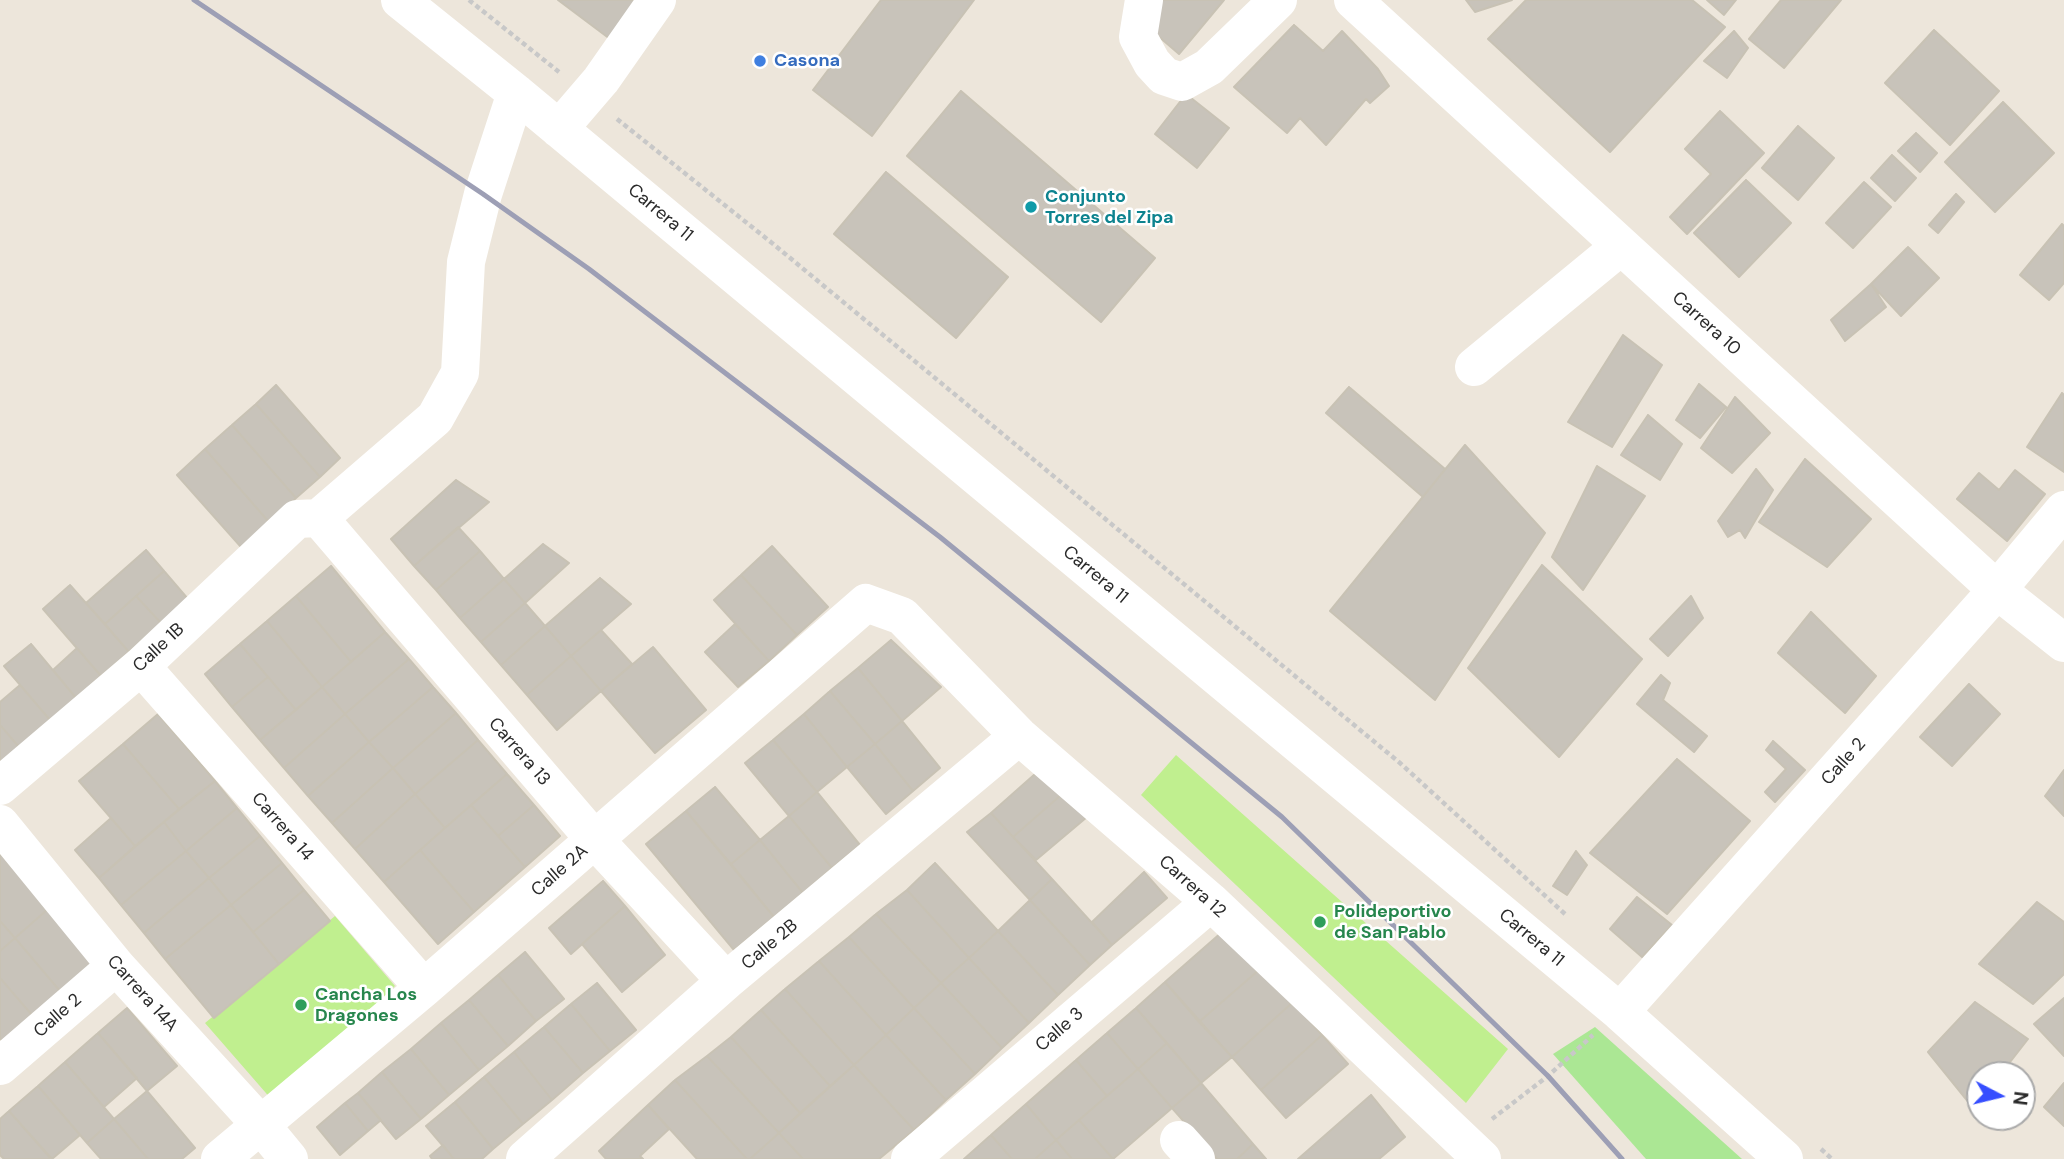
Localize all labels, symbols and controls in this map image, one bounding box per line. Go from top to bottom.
place label: Casona [774,50,840,72]
marker: Casona [752,53,768,69]
street label: Carrera 11 [623,180,697,246]
place label: Conjunto Torres del Zipa [1045,186,1174,228]
marker: Conjunto Torres del Zipa [1023,199,1039,215]
street label: Carrera 10 [1667,288,1745,360]
street label: Carrera 11 [1058,542,1132,608]
street label: Calle 1B [129,619,189,677]
street label: Carrera 13 [483,713,555,791]
street label: Calle 2 [1817,734,1871,790]
street label: Carrera 14 [246,788,318,866]
street label: Calle 2A [527,841,593,901]
street label: Carrera 12 [1154,851,1230,923]
place label: Polideportivo de San Pablo [1334,901,1452,944]
street label: Carrera 11 [1494,905,1568,971]
marker: Polideportivo de San Pablo [1312,914,1328,930]
street label: Calle 2B [737,915,803,975]
street label: Carrera 14A [102,951,182,1037]
place label: Cancha Los Dragones [315,984,417,1026]
street label: Calle 2 [30,989,86,1043]
marker: Cancha Los Dragones [293,997,309,1013]
street label: Calle 3 [1032,1003,1088,1057]
north arrow [1966,1061,2036,1131]
text: N [2007,1090,2034,1107]

